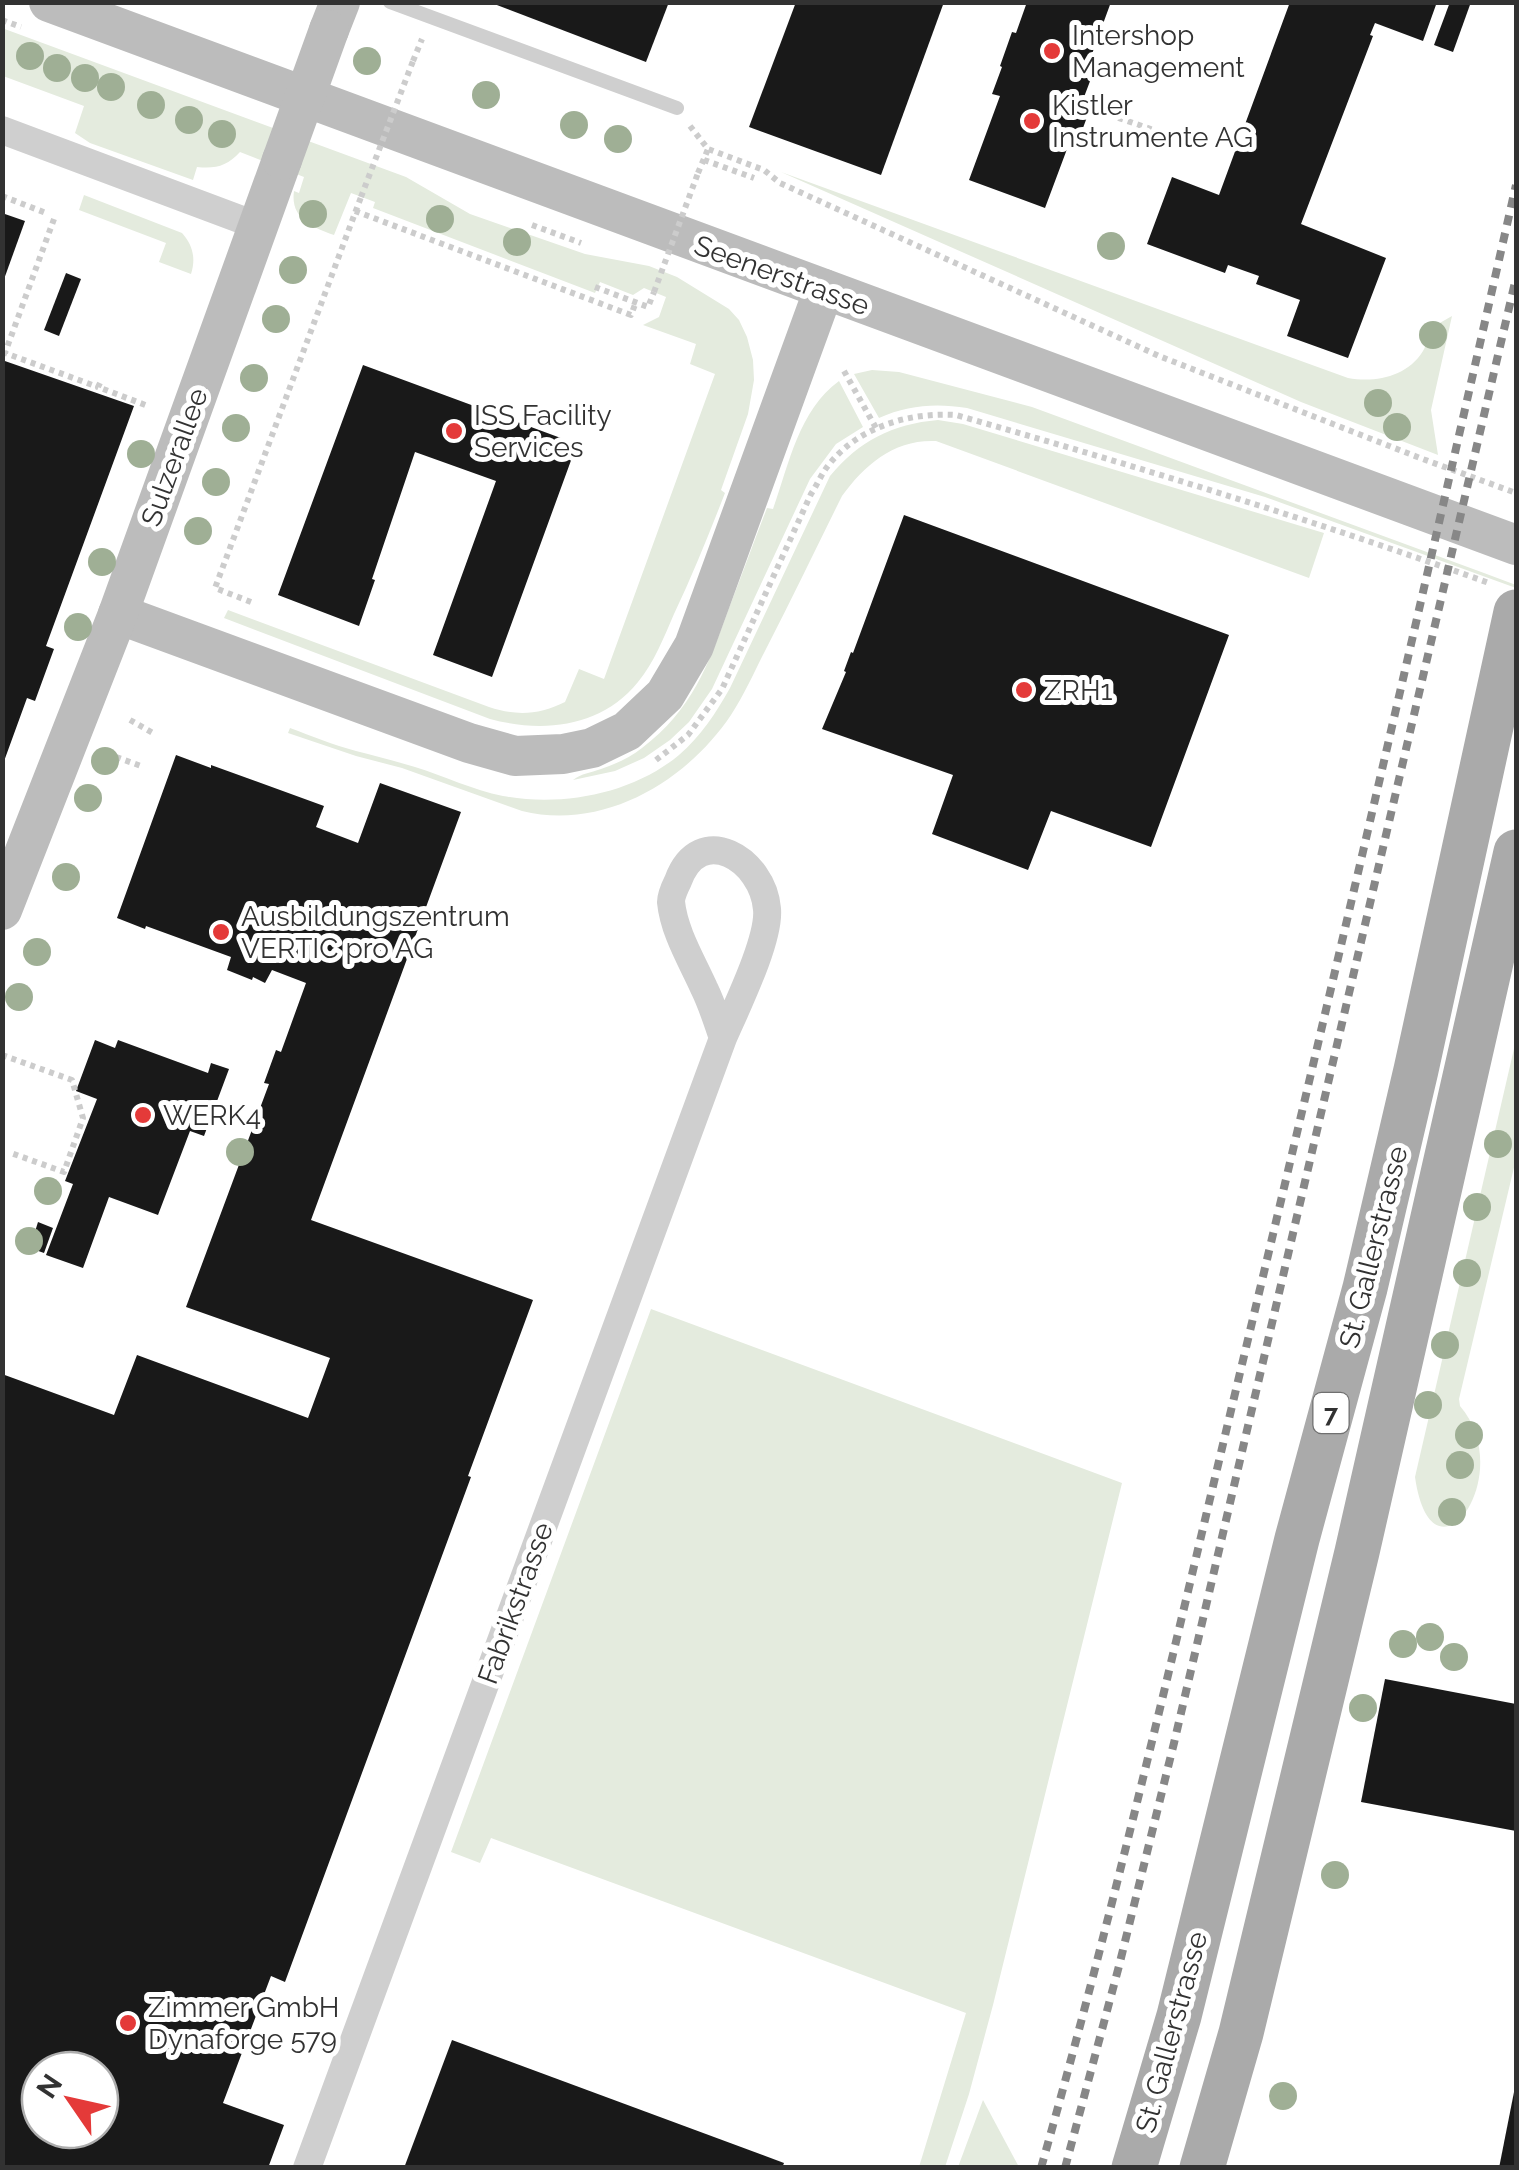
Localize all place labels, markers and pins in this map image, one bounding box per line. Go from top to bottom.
place label: Intershop Management [1072,19,1245,84]
marker: Intershop Management [1041,40,1063,62]
place label: Kistler Instrumente AG [1052,89,1253,154]
marker: Kistler Instrumente AG [1021,110,1043,132]
place label: ISS Facility Services [474,399,612,464]
marker: ISS Facility Services [443,420,465,442]
place label: ZRH1 [1044,674,1113,707]
marker: ZRH1 [1013,679,1035,701]
place label: Ausbildungszentrum VERTIC pro AG [241,900,510,965]
marker: Ausbildungszentrum VERTIC pro AG [210,921,232,943]
place label: WERK4 [163,1099,261,1132]
marker: WERK4 [132,1104,154,1126]
place label: Zimmer GmbH Dynaforge 579 [148,1991,339,2056]
marker: Zimmer GmbH Dynaforge 579 [117,2012,139,2034]

